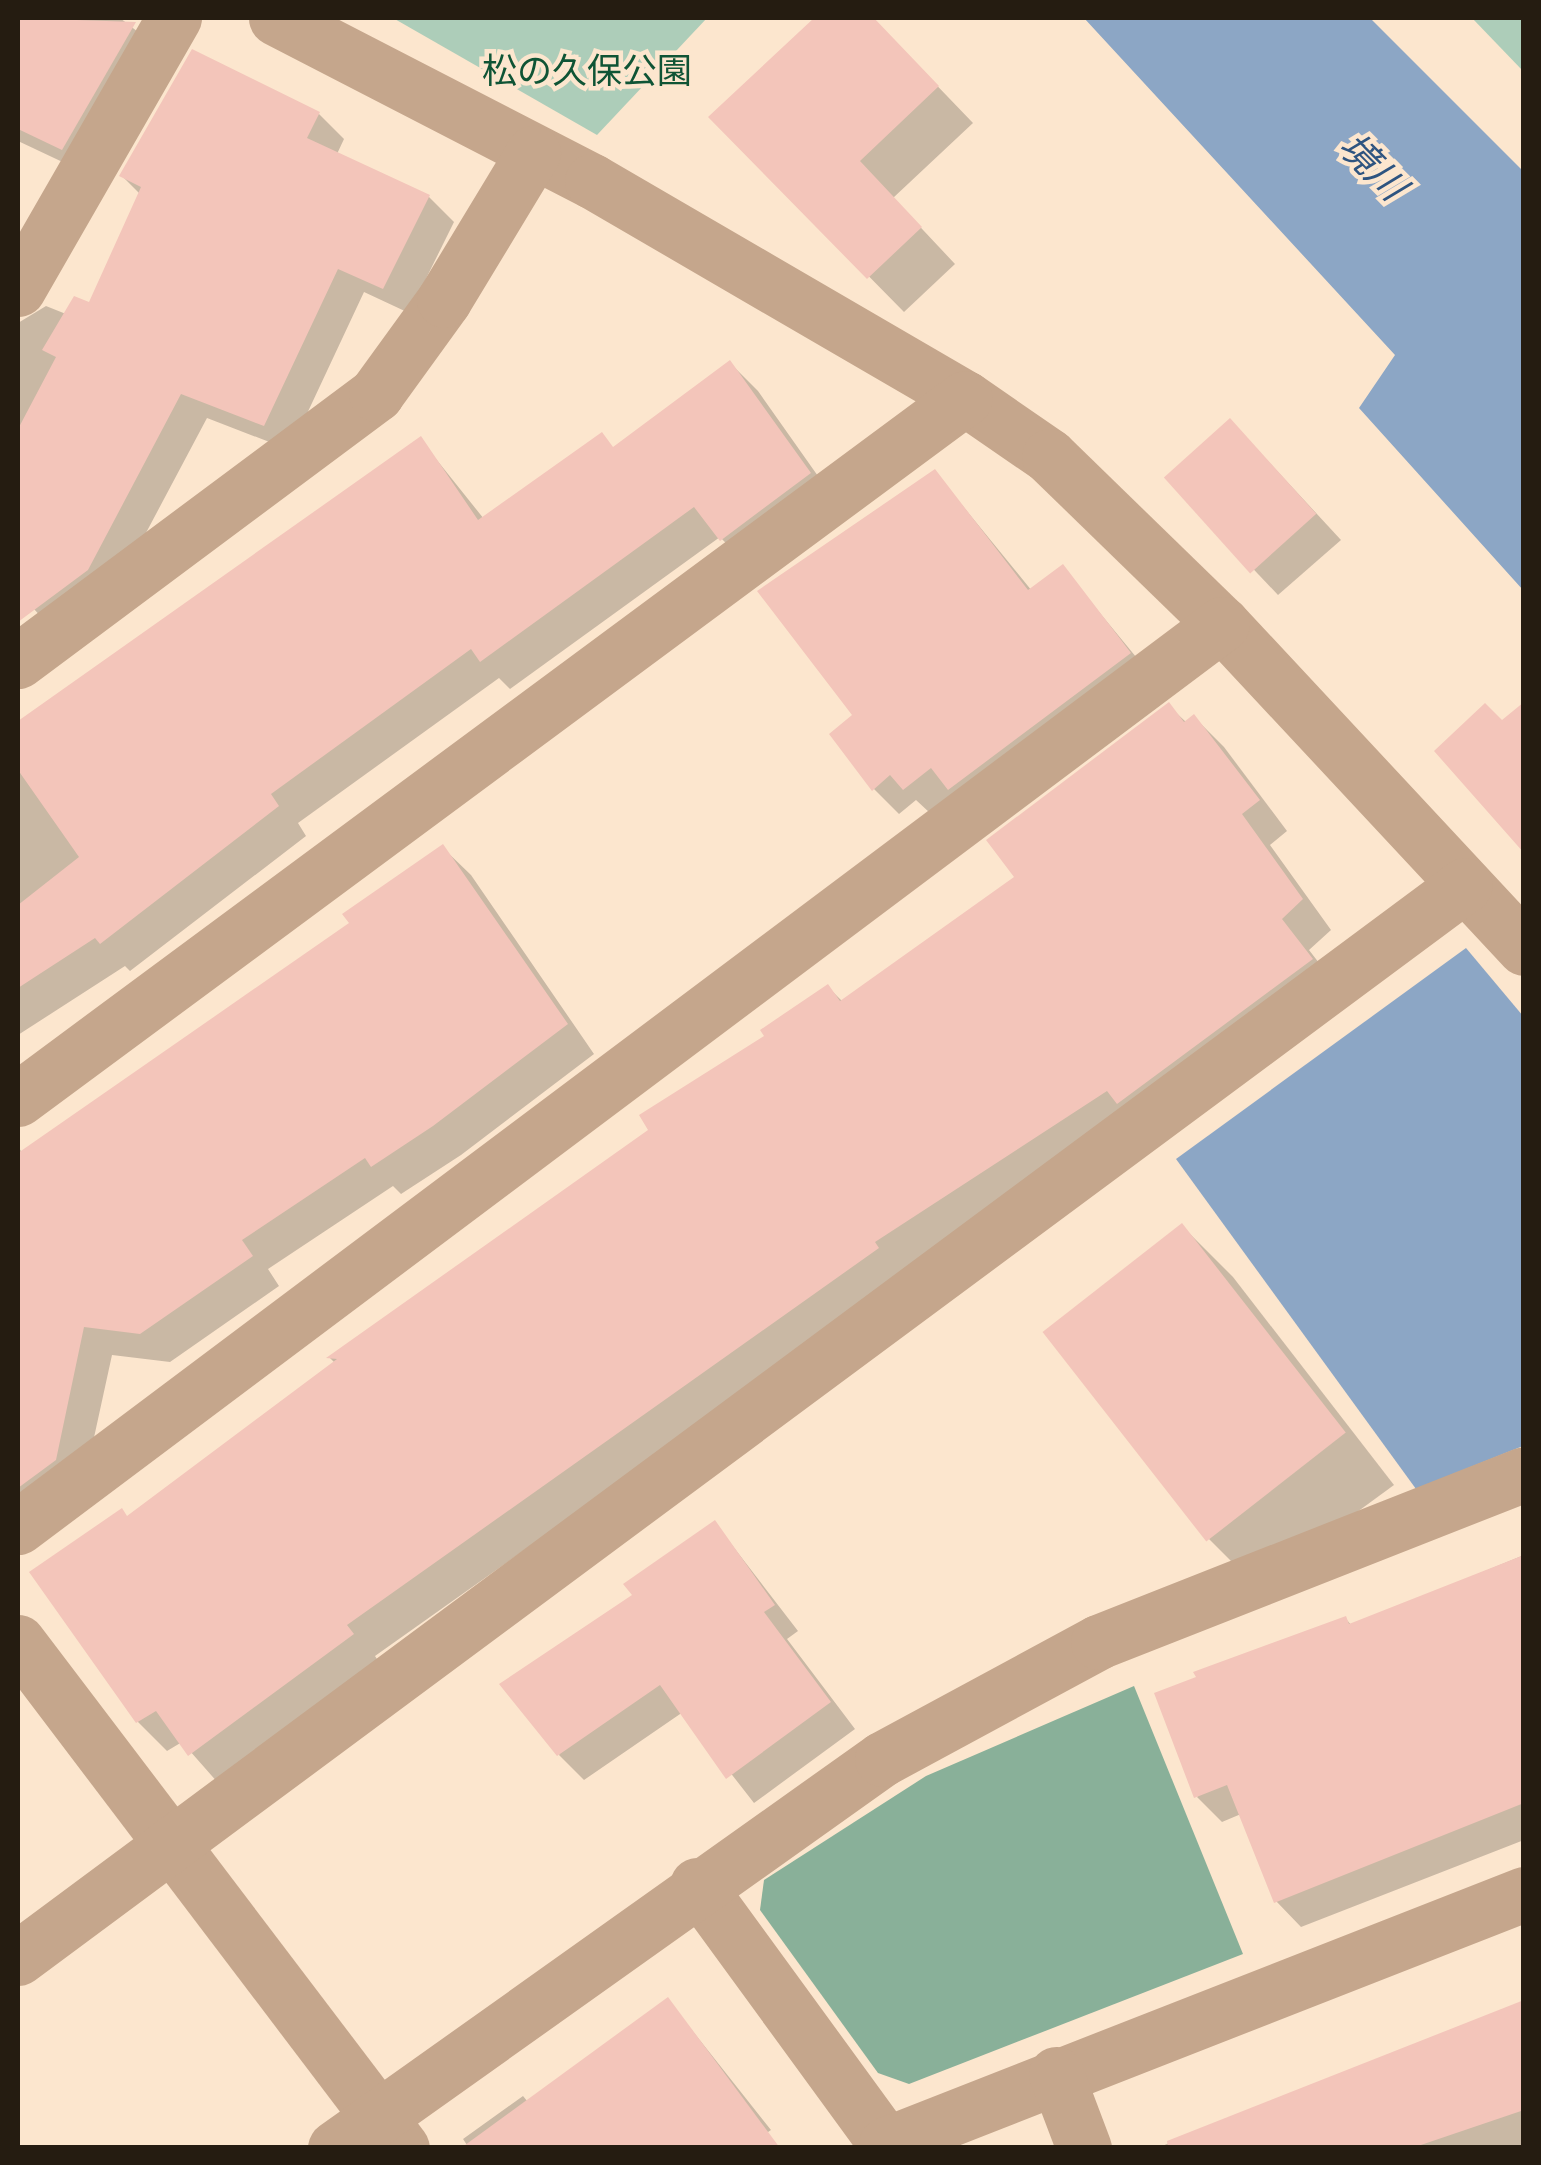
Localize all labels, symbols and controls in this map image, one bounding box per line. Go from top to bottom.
park label: 松の久保公園 [482,48,692,90]
water label: 境川 [1331,122,1417,208]

